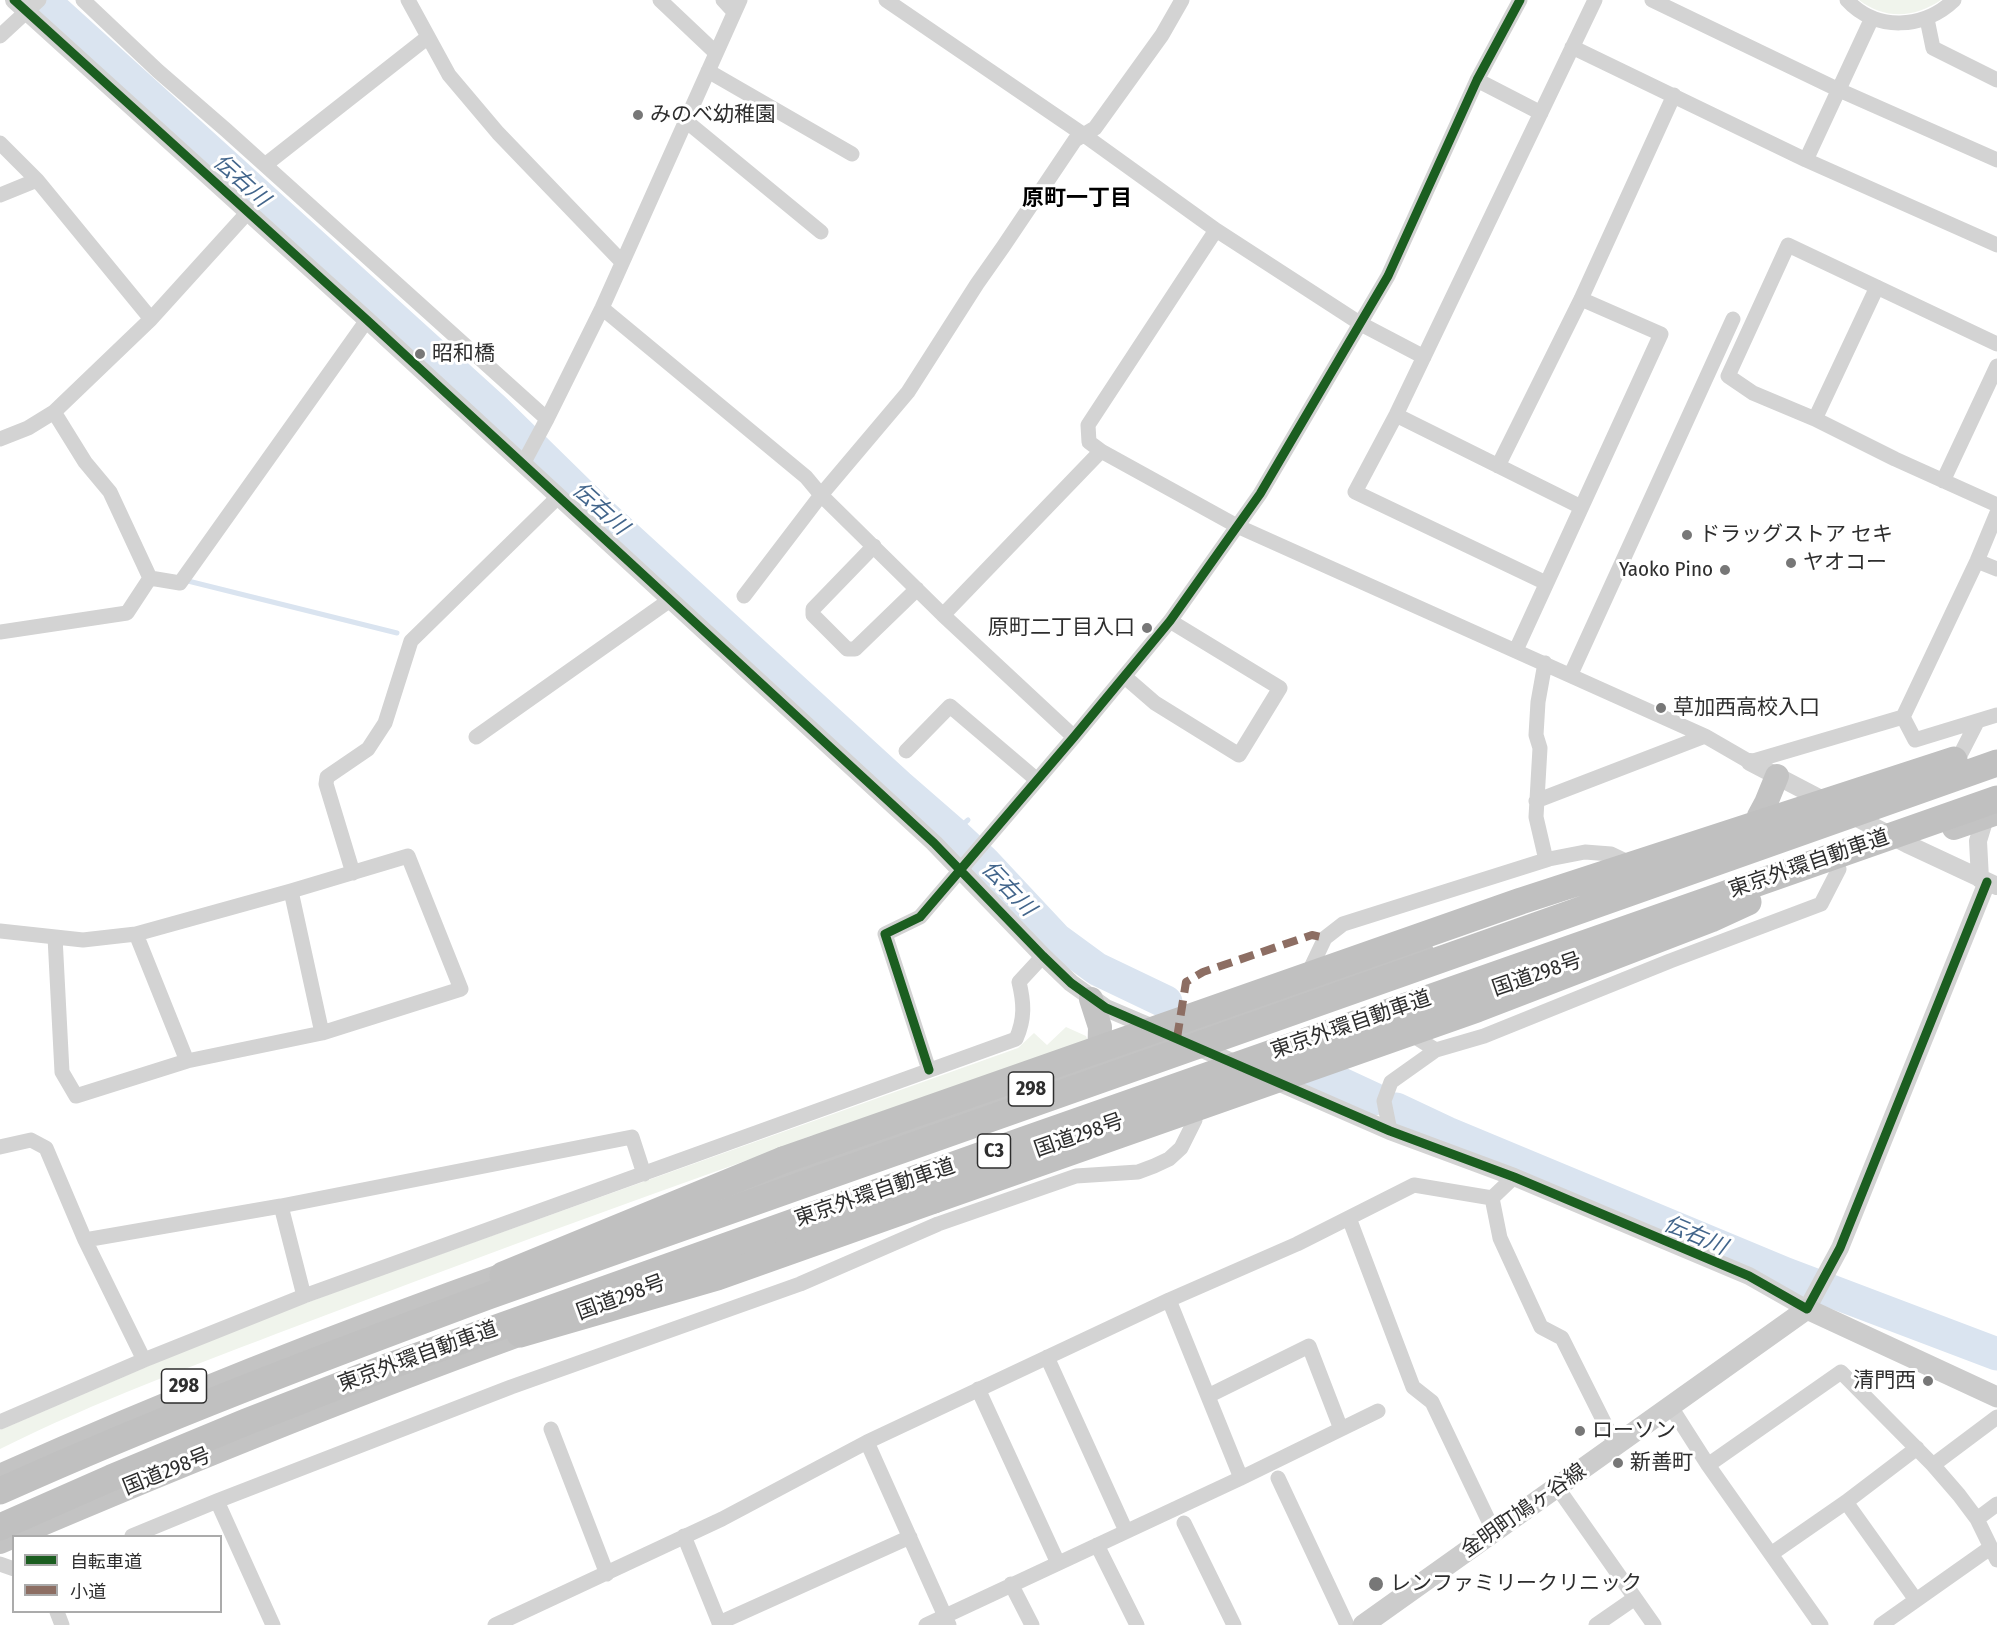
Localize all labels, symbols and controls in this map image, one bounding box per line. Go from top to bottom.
place label: みのべ幼稚園 [650,102,776,128]
marker: みのべ幼稚園 [631,108,645,122]
water label: 伝右川 [208,149,274,213]
district label: 原町一丁目 [1022,186,1132,212]
place label: 昭和橋 [432,341,495,367]
marker: 昭和橋 [413,347,427,361]
water label: 伝右川 [567,477,633,541]
place label: ドラッグストア セキ [1699,522,1893,548]
marker: ドラッグストア セキ [1680,528,1694,542]
place label: ヤオコー [1803,550,1887,576]
marker: ヤオコー [1784,556,1798,570]
place label: Yaoko Pino [1619,557,1713,583]
marker: Yaoko Pino [1718,563,1732,577]
place label: 原町二丁目入口 [988,615,1135,641]
marker: 原町二丁目入口 [1140,621,1154,635]
place label: 草加西高校入口 [1673,695,1820,721]
marker: 草加西高校入口 [1654,701,1668,715]
street label: 東京外環自動車道 [1725,825,1893,903]
water label: 伝右川 [976,856,1040,922]
street label: 国道298号 [1489,948,1585,1002]
street label: 東京外環自動車道 [1267,986,1435,1064]
road number: 298 [1008,1072,1054,1106]
street label: 国道298号 [1031,1109,1127,1163]
road number: C3 [978,1134,1010,1168]
street label: 東京外環自動車道 [791,1154,959,1232]
water label: 伝右川 [1659,1211,1731,1261]
street label: 国道298号 [573,1270,669,1326]
street label: 東京外環自動車道 [335,1316,501,1398]
place label: 清門西 [1853,1368,1916,1394]
road number: 298 [162,1369,207,1403]
marker: 清門西 [1921,1374,1935,1388]
place label: ローソン [1592,1418,1676,1444]
marker: ローソン [1573,1424,1587,1438]
street label: 国道298号 [119,1443,215,1501]
place label: 新善町 [1630,1450,1693,1476]
marker: 新善町 [1611,1456,1625,1470]
street label: 金明町鳩ヶ谷線 [1457,1459,1591,1563]
legend [12,1535,222,1613]
text: 自転車道 [70,1551,142,1573]
place label: レンファミリークリニック [1390,1571,1642,1597]
marker: レンファミリークリニック [1367,1575,1385,1593]
text: 小道 [70,1581,106,1603]

